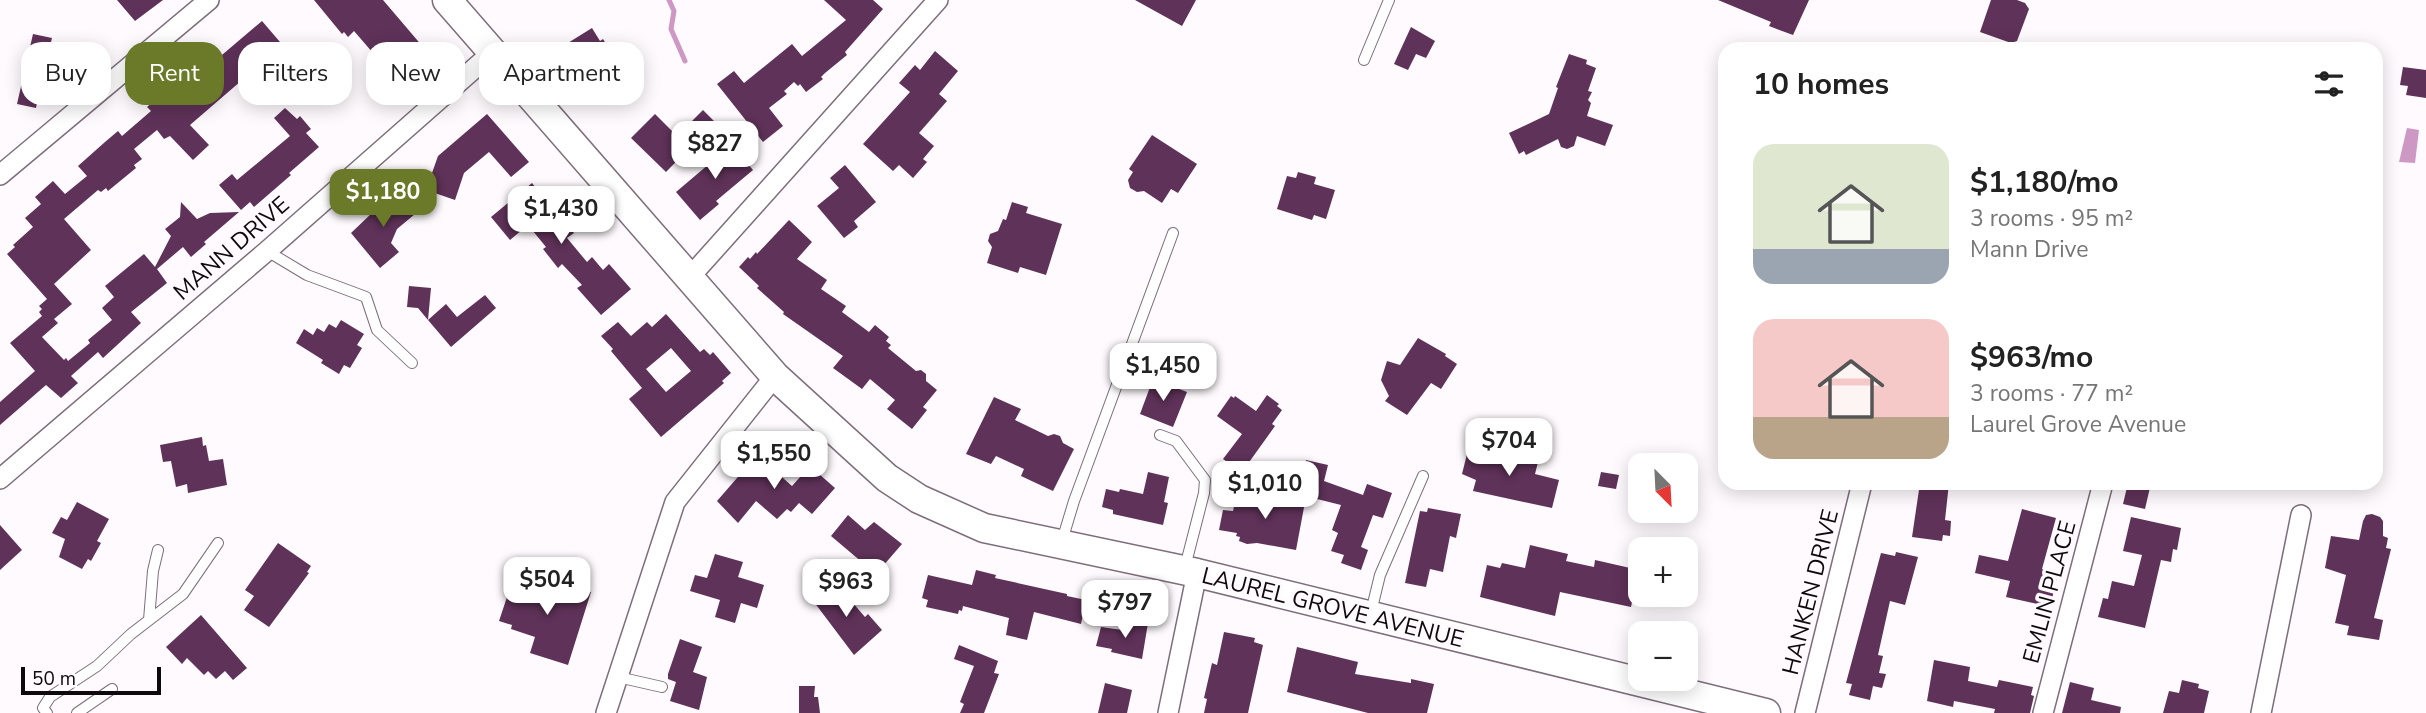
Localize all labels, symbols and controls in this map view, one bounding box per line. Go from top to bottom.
chip: Buy [21,42,111,105]
chip: Rent [125,42,224,105]
chip: Filters [238,42,352,105]
chip: New [366,42,465,105]
chip: Apartment [479,42,644,105]
text: 10 homes [1753,64,1889,105]
icon: filters [2310,65,2348,103]
pin: $827 [674,122,756,181]
text: $827 [687,128,743,159]
text: $1,180/mo [1970,162,2119,203]
pin: $1,180 [326,170,440,229]
icon: home [1809,172,1893,256]
text: $1,180 [346,176,420,207]
pin: $1,430 [504,187,618,246]
street label: MANN DRIVE [167,189,296,307]
text: $1,430 [524,193,598,224]
text: 3 rooms · 95 m² [1970,203,2133,234]
text: Mann Drive [1970,234,2088,265]
text: $963/mo [1970,337,2093,378]
pin: $1,450 [1106,344,1220,403]
icon: home [1809,347,1893,431]
text: $1,450 [1126,350,1200,381]
text: 3 rooms · 77 m² [1970,378,2133,409]
text: Laurel Grove Avenue [1970,409,2186,440]
pin: $704 [1468,419,1550,478]
text: $704 [1481,425,1537,456]
pin: $1,550 [717,432,831,491]
text: $1,550 [737,438,811,469]
north arrow [1628,453,1698,523]
map controls [1628,453,1698,691]
pin: $1,010 [1208,462,1322,521]
text: $1,010 [1228,468,1302,499]
street label: HANKEN DRIVE [1775,506,1846,678]
street label: EMLIN PLACE [2016,517,2083,667]
button: + [1628,537,1698,607]
pin: $504 [506,558,588,617]
pin: $963 [805,560,887,619]
street label: LAUREL GROVE AVENUE [1199,560,1467,655]
text: $504 [519,564,575,595]
text: $963 [818,566,874,597]
pin: $797 [1084,580,1166,640]
text: $797 [1097,587,1153,618]
button: − [1628,621,1698,691]
scale bar [21,664,161,696]
text: 50 m [32,666,76,692]

